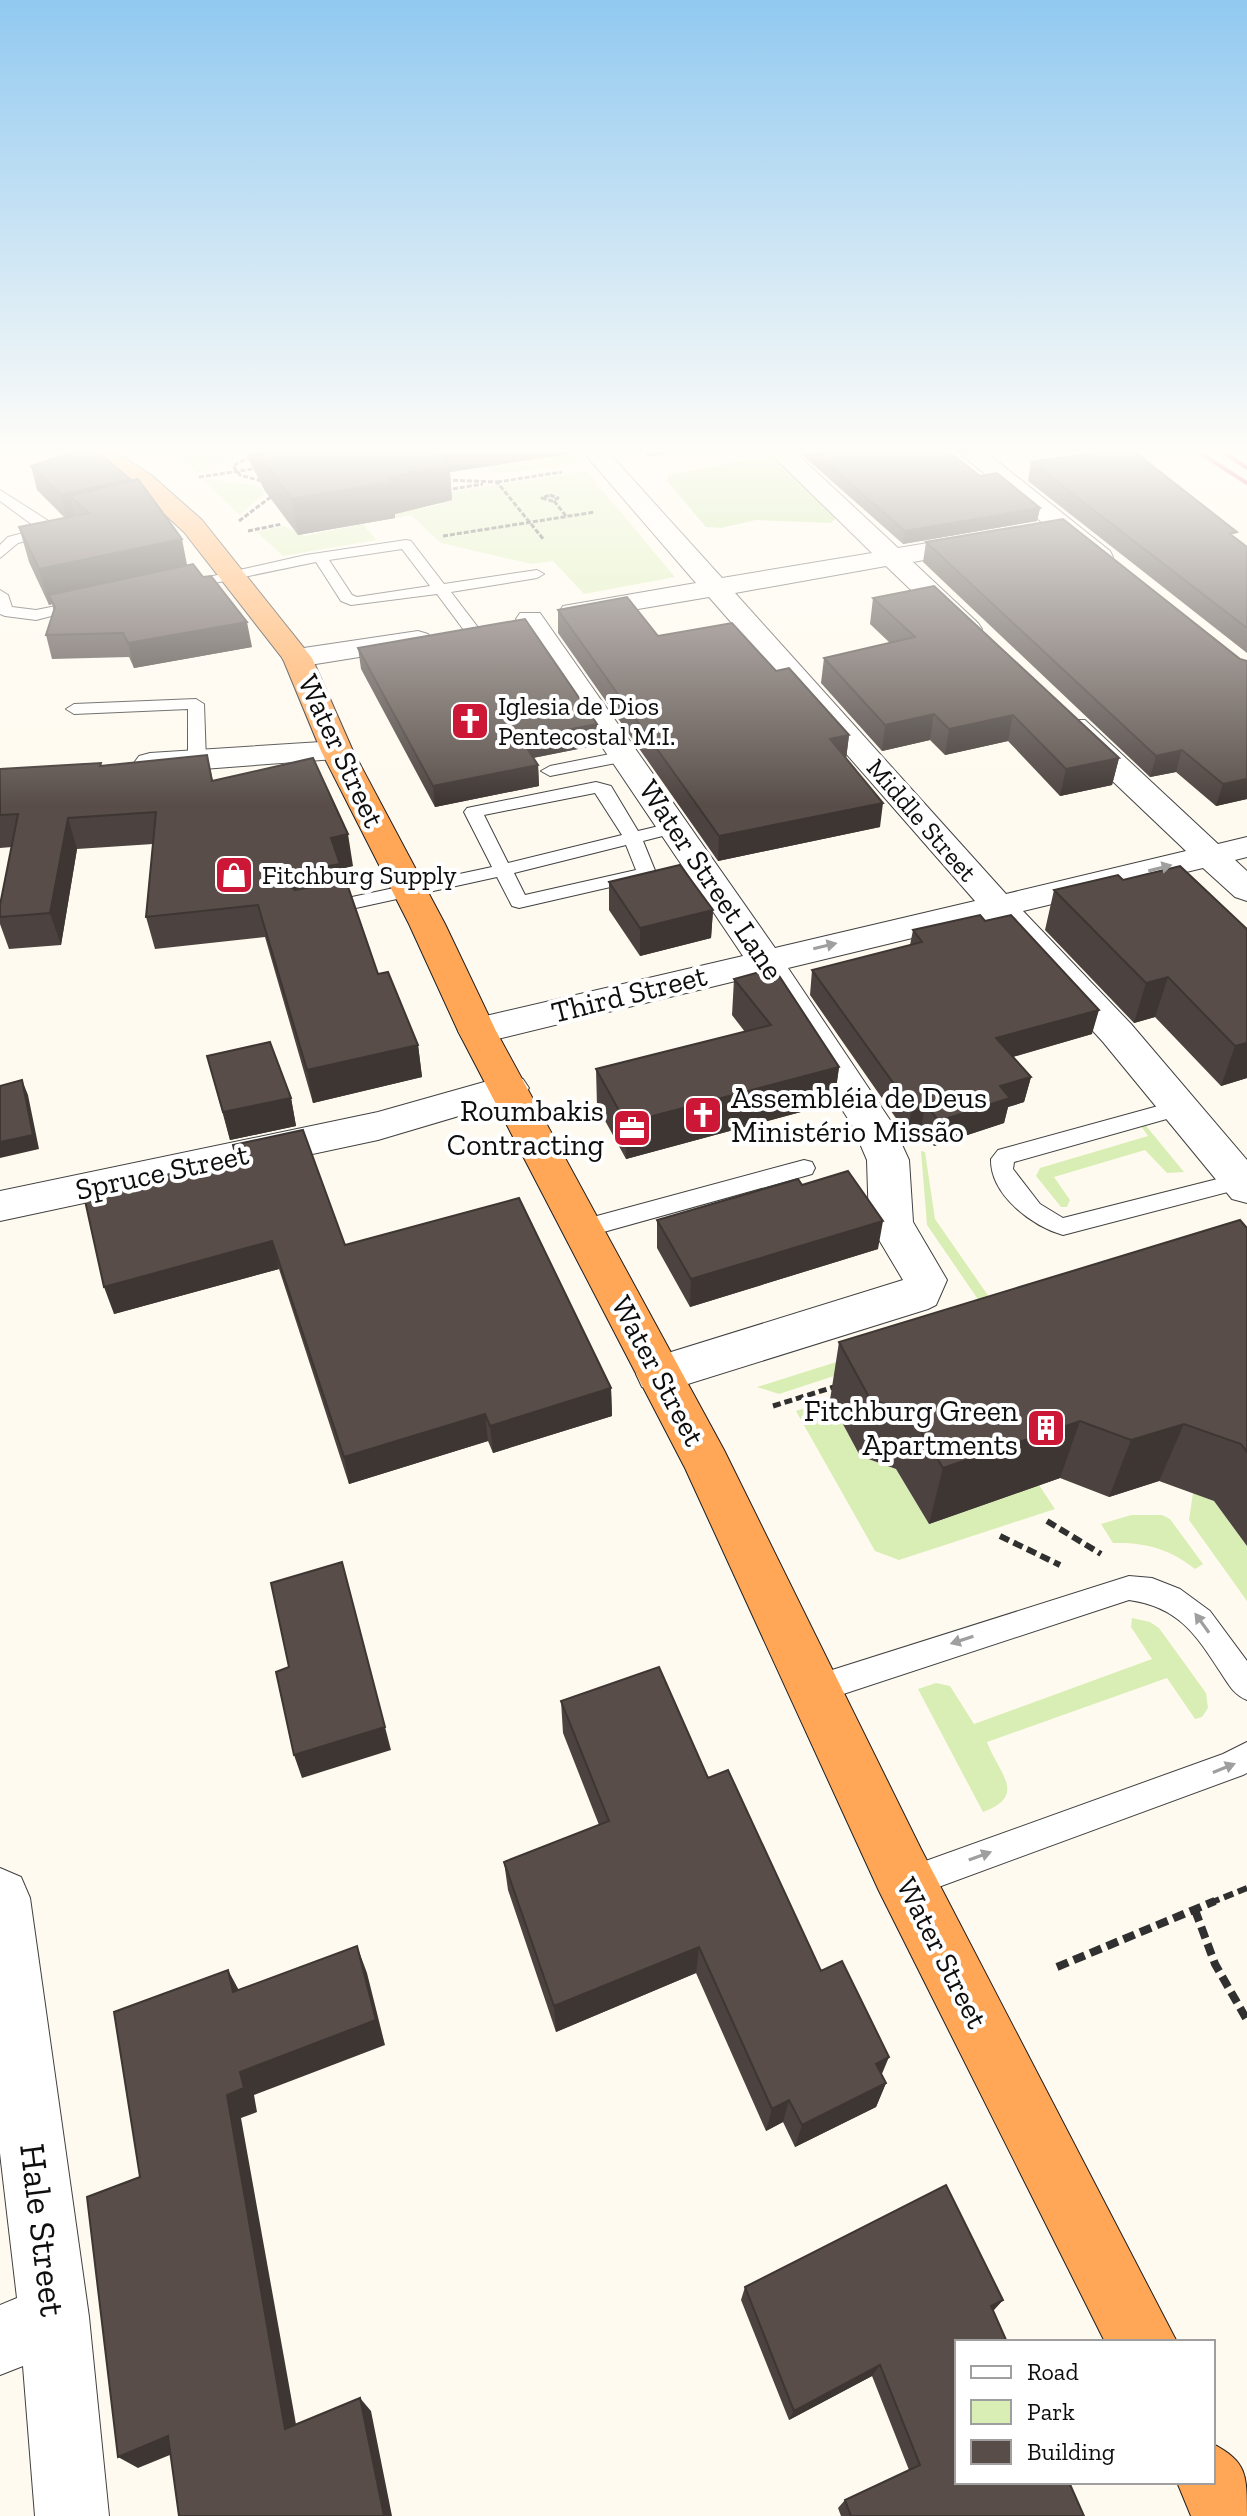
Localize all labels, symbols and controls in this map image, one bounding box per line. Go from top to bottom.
street label: Water Street [290,669,392,833]
place label: Iglesia de Dios Pentecostal M.I. [498,690,675,752]
church icon: Iglesia de Dios Pentecostal M.I. [449,700,491,742]
street label: Middle Street [860,752,984,888]
street label: Water Street Lane [631,773,791,987]
shop icon: Fitchburg Supply [213,854,255,896]
place label: Fitchburg Supply [262,859,457,891]
one-way arrow [1148,861,1173,873]
one-way arrow [813,939,838,952]
street label: Third Street [548,957,710,1031]
place label: Assembléia de Deus Ministério Missão [731,1080,987,1150]
place label: Roumbakis Contracting [447,1093,604,1163]
church icon: Assembléia de Deus Ministério Missão [682,1094,724,1136]
office icon: Roumbakis Contracting [611,1107,653,1149]
street label: Spruce Street [72,1136,252,1208]
street label: Water Street [604,1290,712,1452]
place label: Fitchburg Green Apartments [804,1393,1018,1463]
building icon: Fitchburg Green Apartments [1025,1407,1067,1449]
one-way arrow [1194,1613,1210,1633]
one-way arrow [950,1635,974,1647]
one-way arrow [1212,1761,1236,1774]
one-way arrow [968,1849,992,1862]
street label: Water Street [889,1872,995,2034]
street label: Hale Street [11,2141,75,2319]
legend [955,2340,1215,2484]
text: Road [1027,2357,1079,2386]
text: Park [1027,2397,1075,2426]
text: Building [1027,2437,1115,2466]

